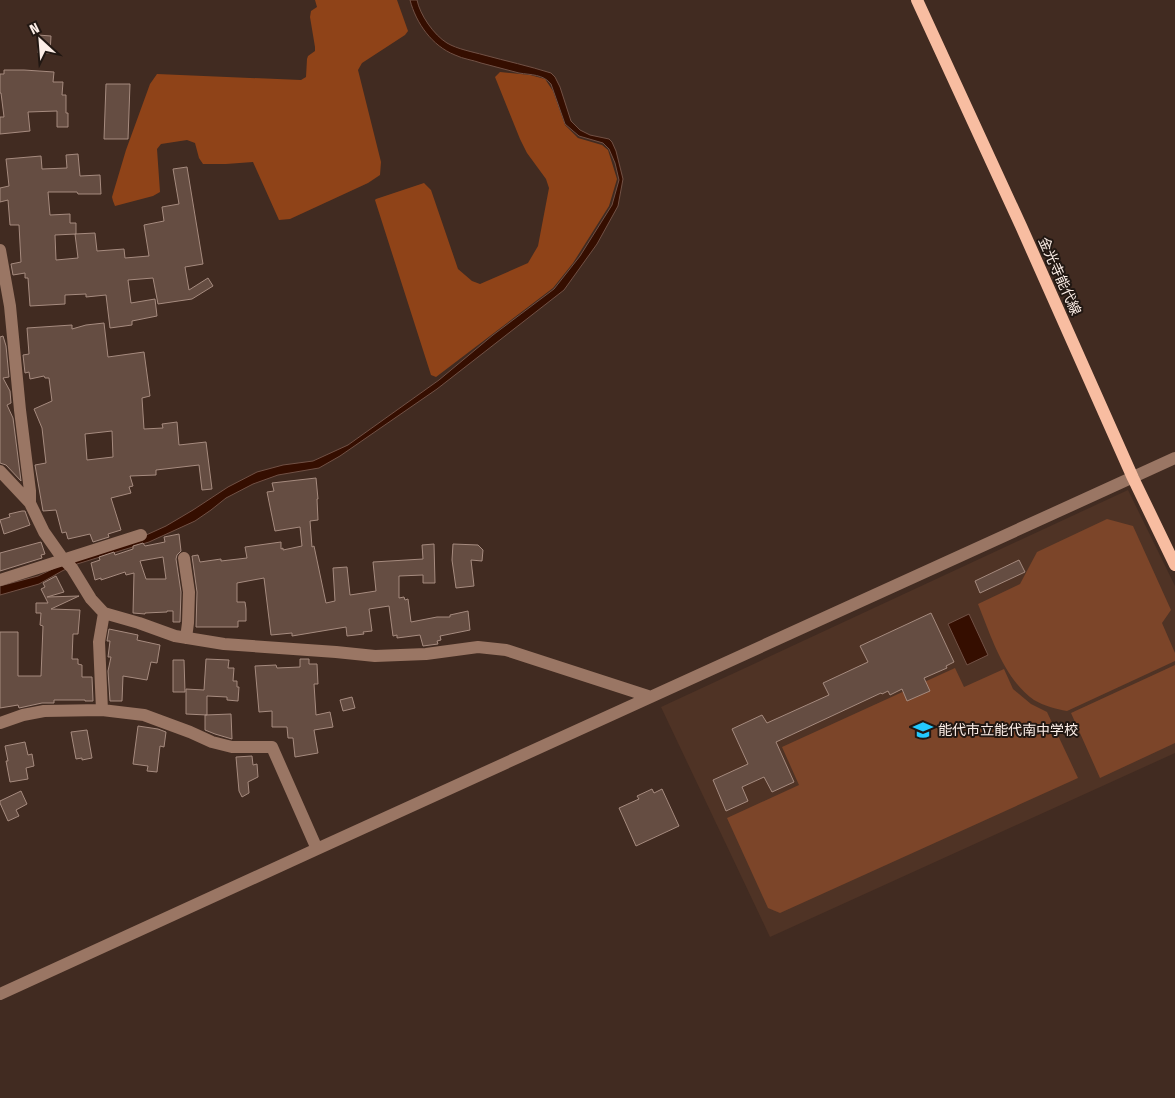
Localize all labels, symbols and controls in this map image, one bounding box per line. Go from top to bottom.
north arrow [15,15,65,65]
text: N [27,19,42,38]
street label: 金光寺能代線 [1035,234,1084,318]
school or university icon: 能代市立能代南中学校 [912,719,934,741]
place label: 能代市立能代南中学校 [938,722,1078,739]

